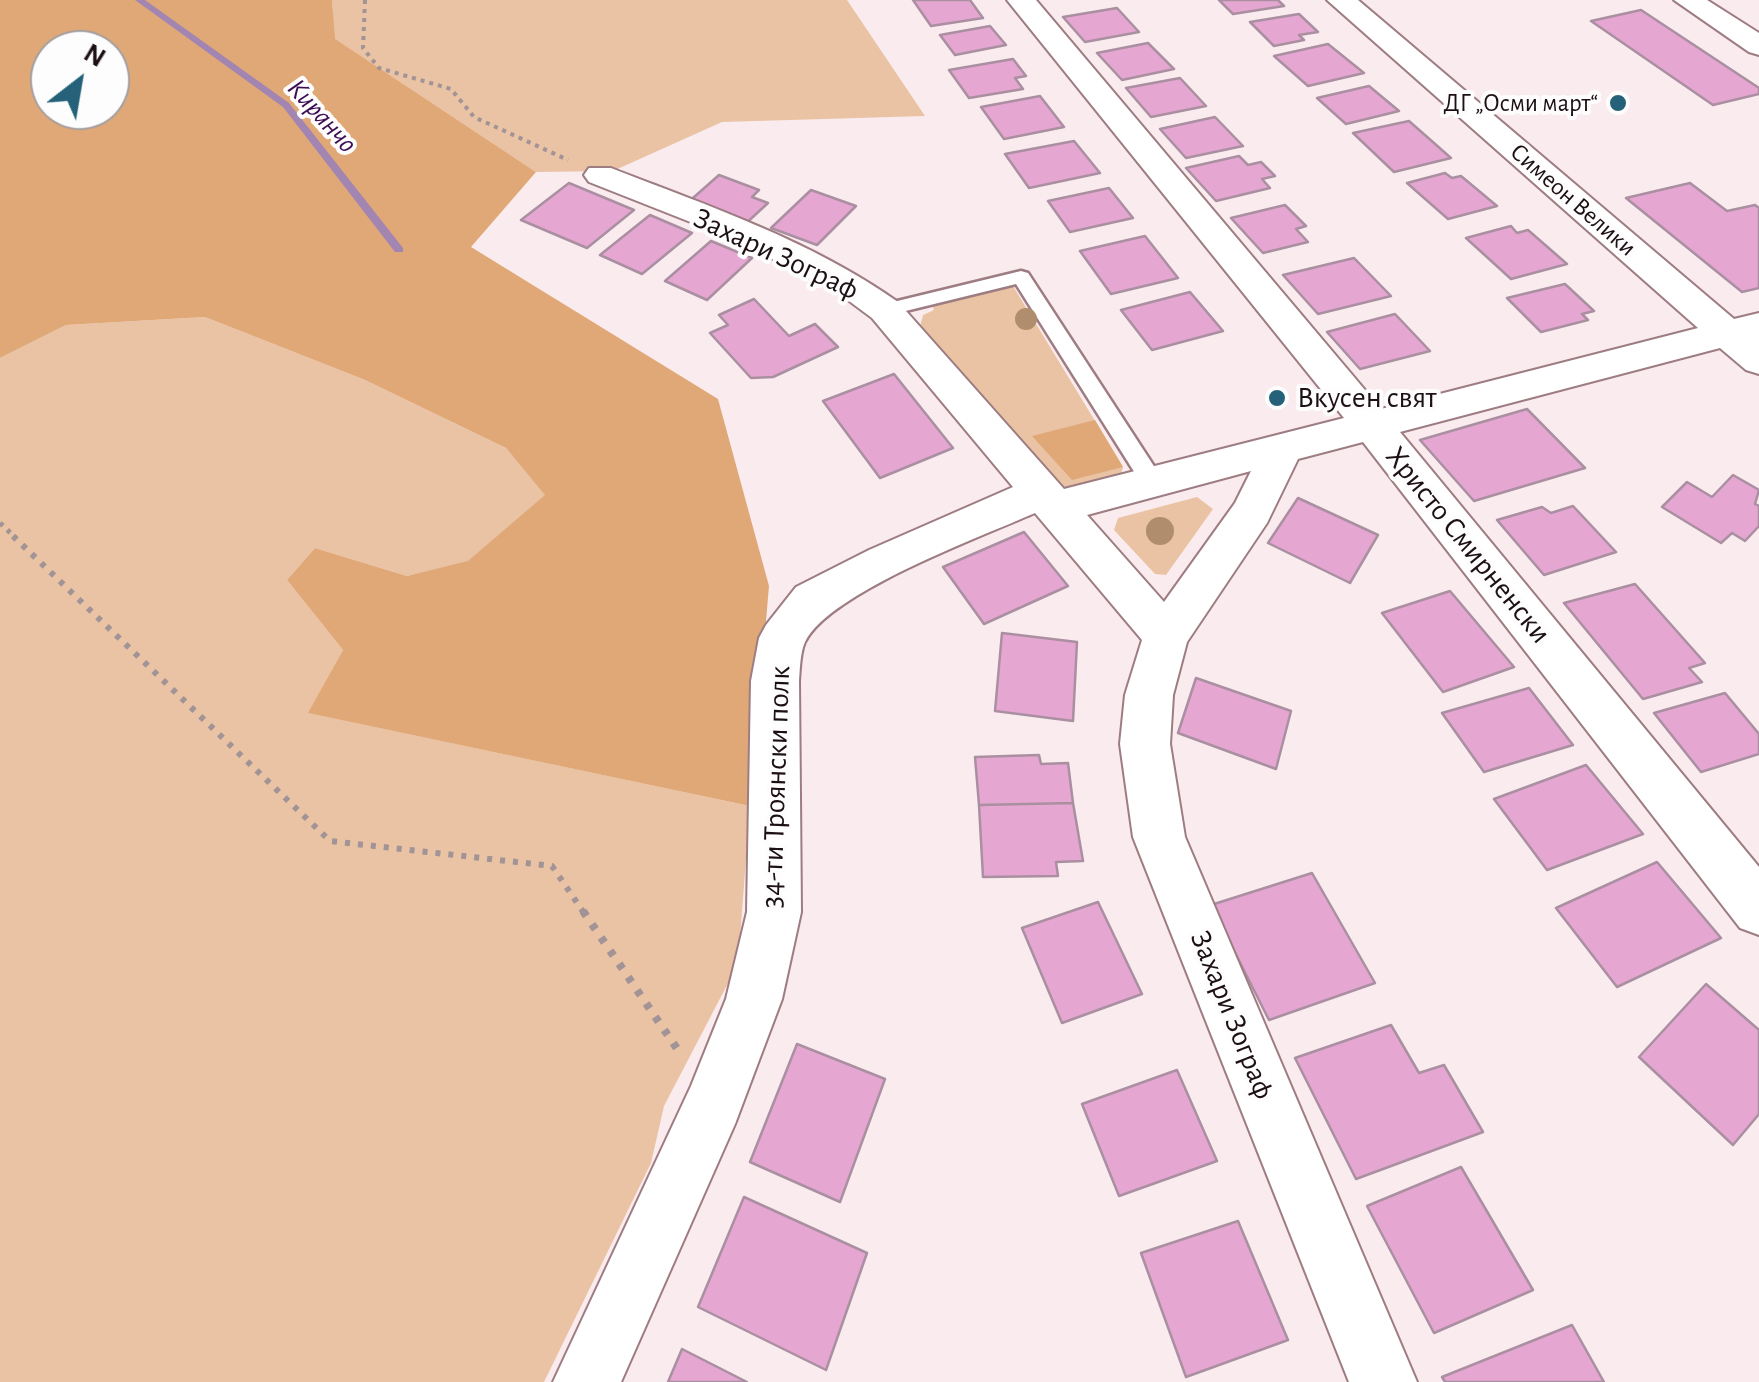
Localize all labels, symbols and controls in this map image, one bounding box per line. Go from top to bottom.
north arrow [30,30,130,130]
text: N [79,39,110,73]
water label: Киранчо [280,72,364,160]
place label: ДГ „Осми март“ [1444,88,1598,118]
marker: ДГ „Осми март“ [1607,92,1629,114]
street label: Симеон Велики [1504,137,1642,263]
street label: Захари Зограф [688,200,864,308]
place label: Вкусен свят [1297,380,1437,416]
marker: Вкусен свят [1266,387,1288,409]
street label: Христо Смирненски [1378,439,1558,651]
street label: 34-ти Троянски полк [754,665,798,909]
street label: Захари Зограф [1182,926,1282,1104]

